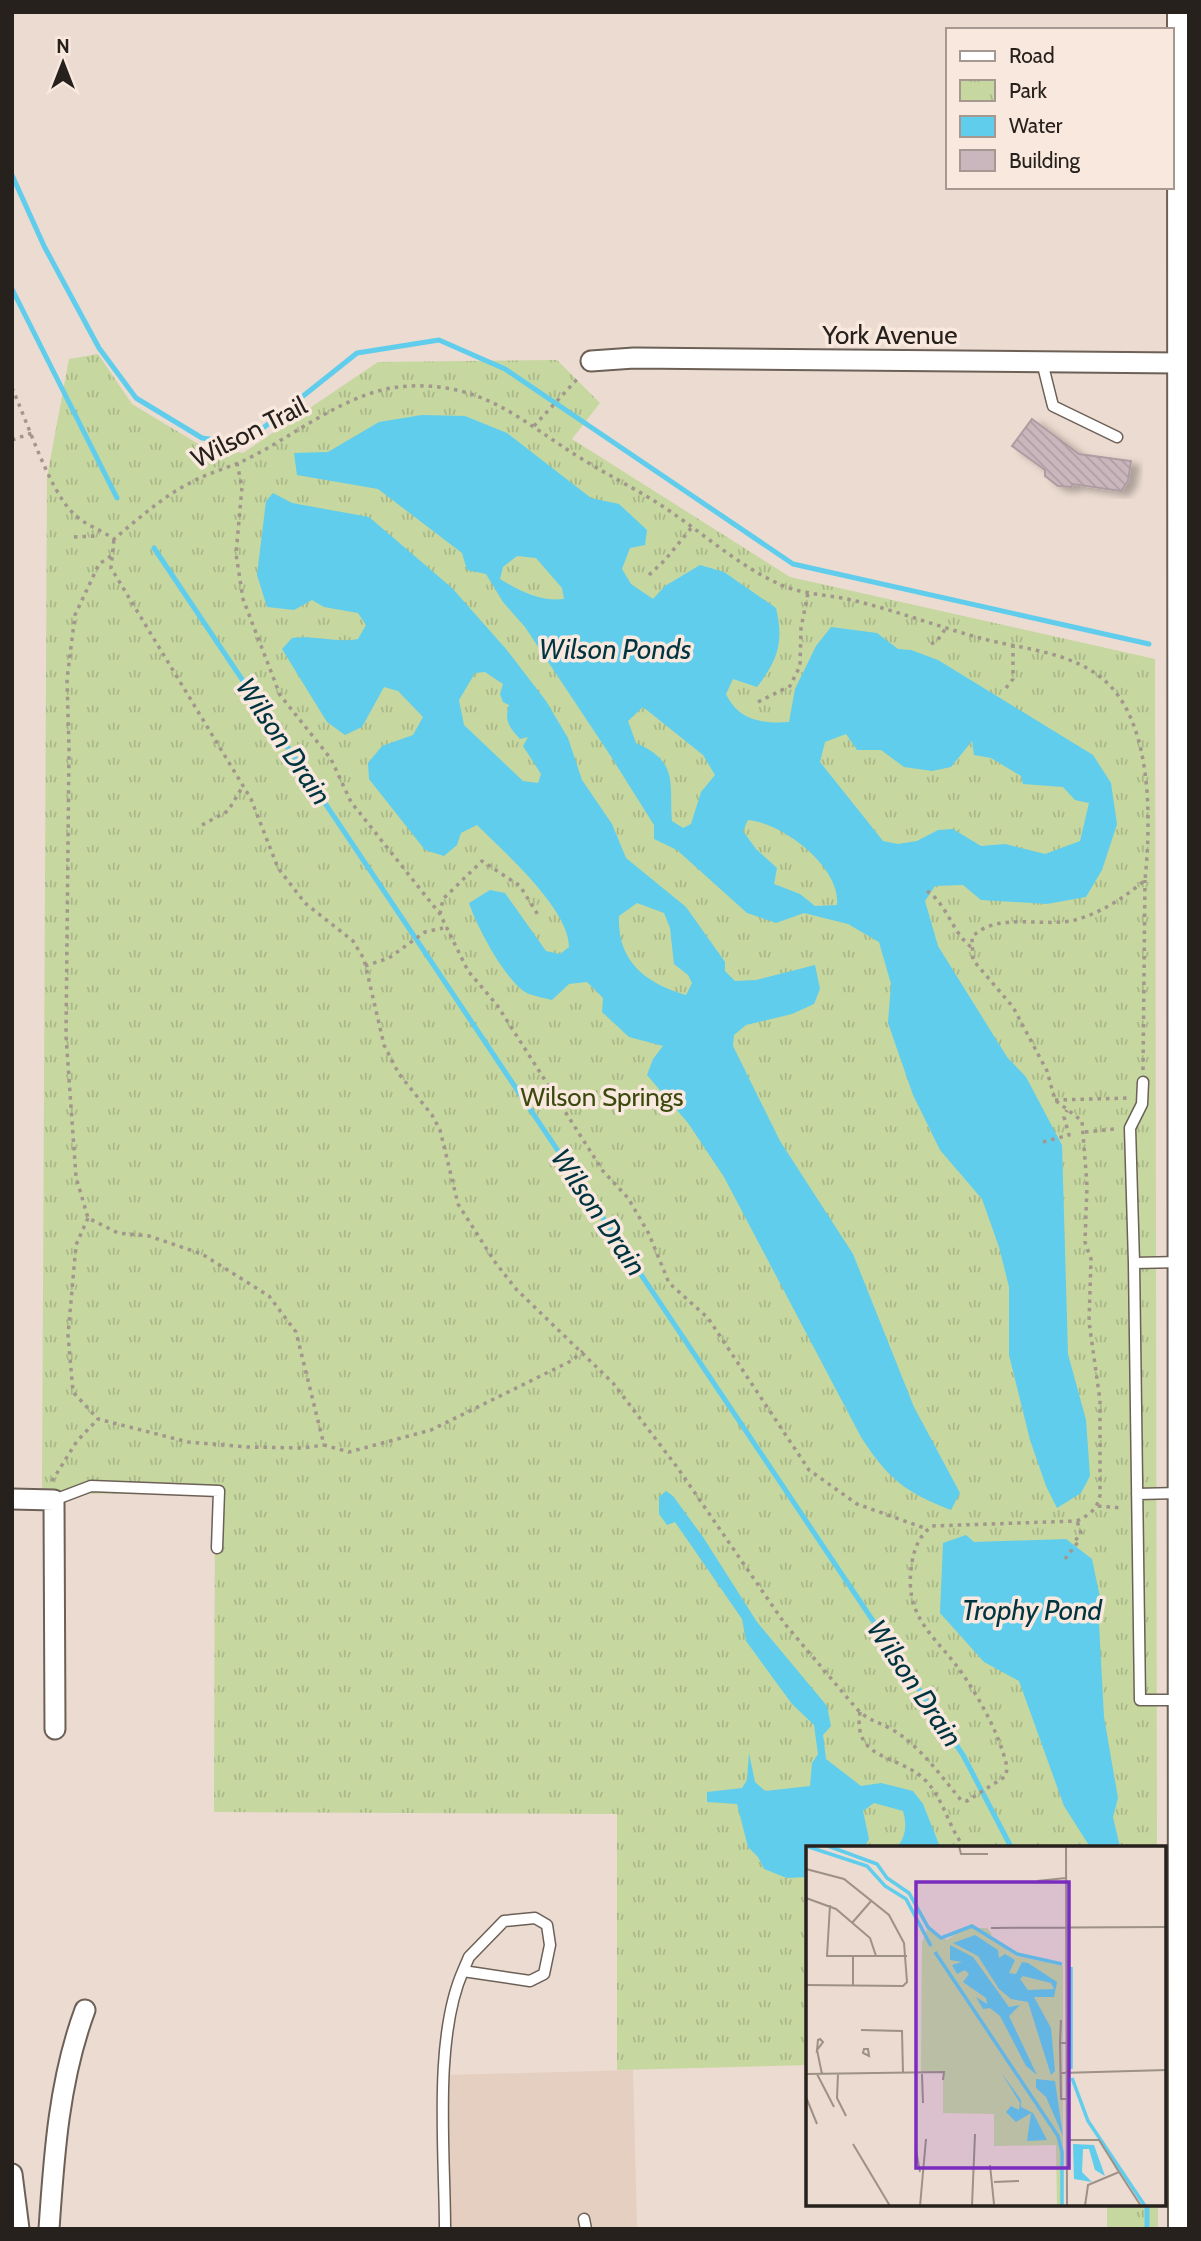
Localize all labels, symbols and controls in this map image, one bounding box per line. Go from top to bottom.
north arrow [28,28,98,98]
legend [946,28,1173,189]
text: N [56,35,70,58]
text: Road [1009,43,1055,68]
text: Park [1009,78,1047,103]
text: Water [1009,113,1063,138]
text: Building [1009,148,1081,173]
street label: York Avenue [822,319,958,351]
street label: Wilson Trail [186,389,312,475]
water label: Wilson Ponds [539,632,691,666]
water label: Wilson Drain [229,671,339,811]
park label: Wilson Springs [520,1081,684,1113]
water label: Wilson Drain [544,1142,654,1282]
water label: Trophy Pond [962,1593,1104,1627]
water label: Wilson Drain [860,1613,970,1753]
inset map [806,1846,1166,2206]

